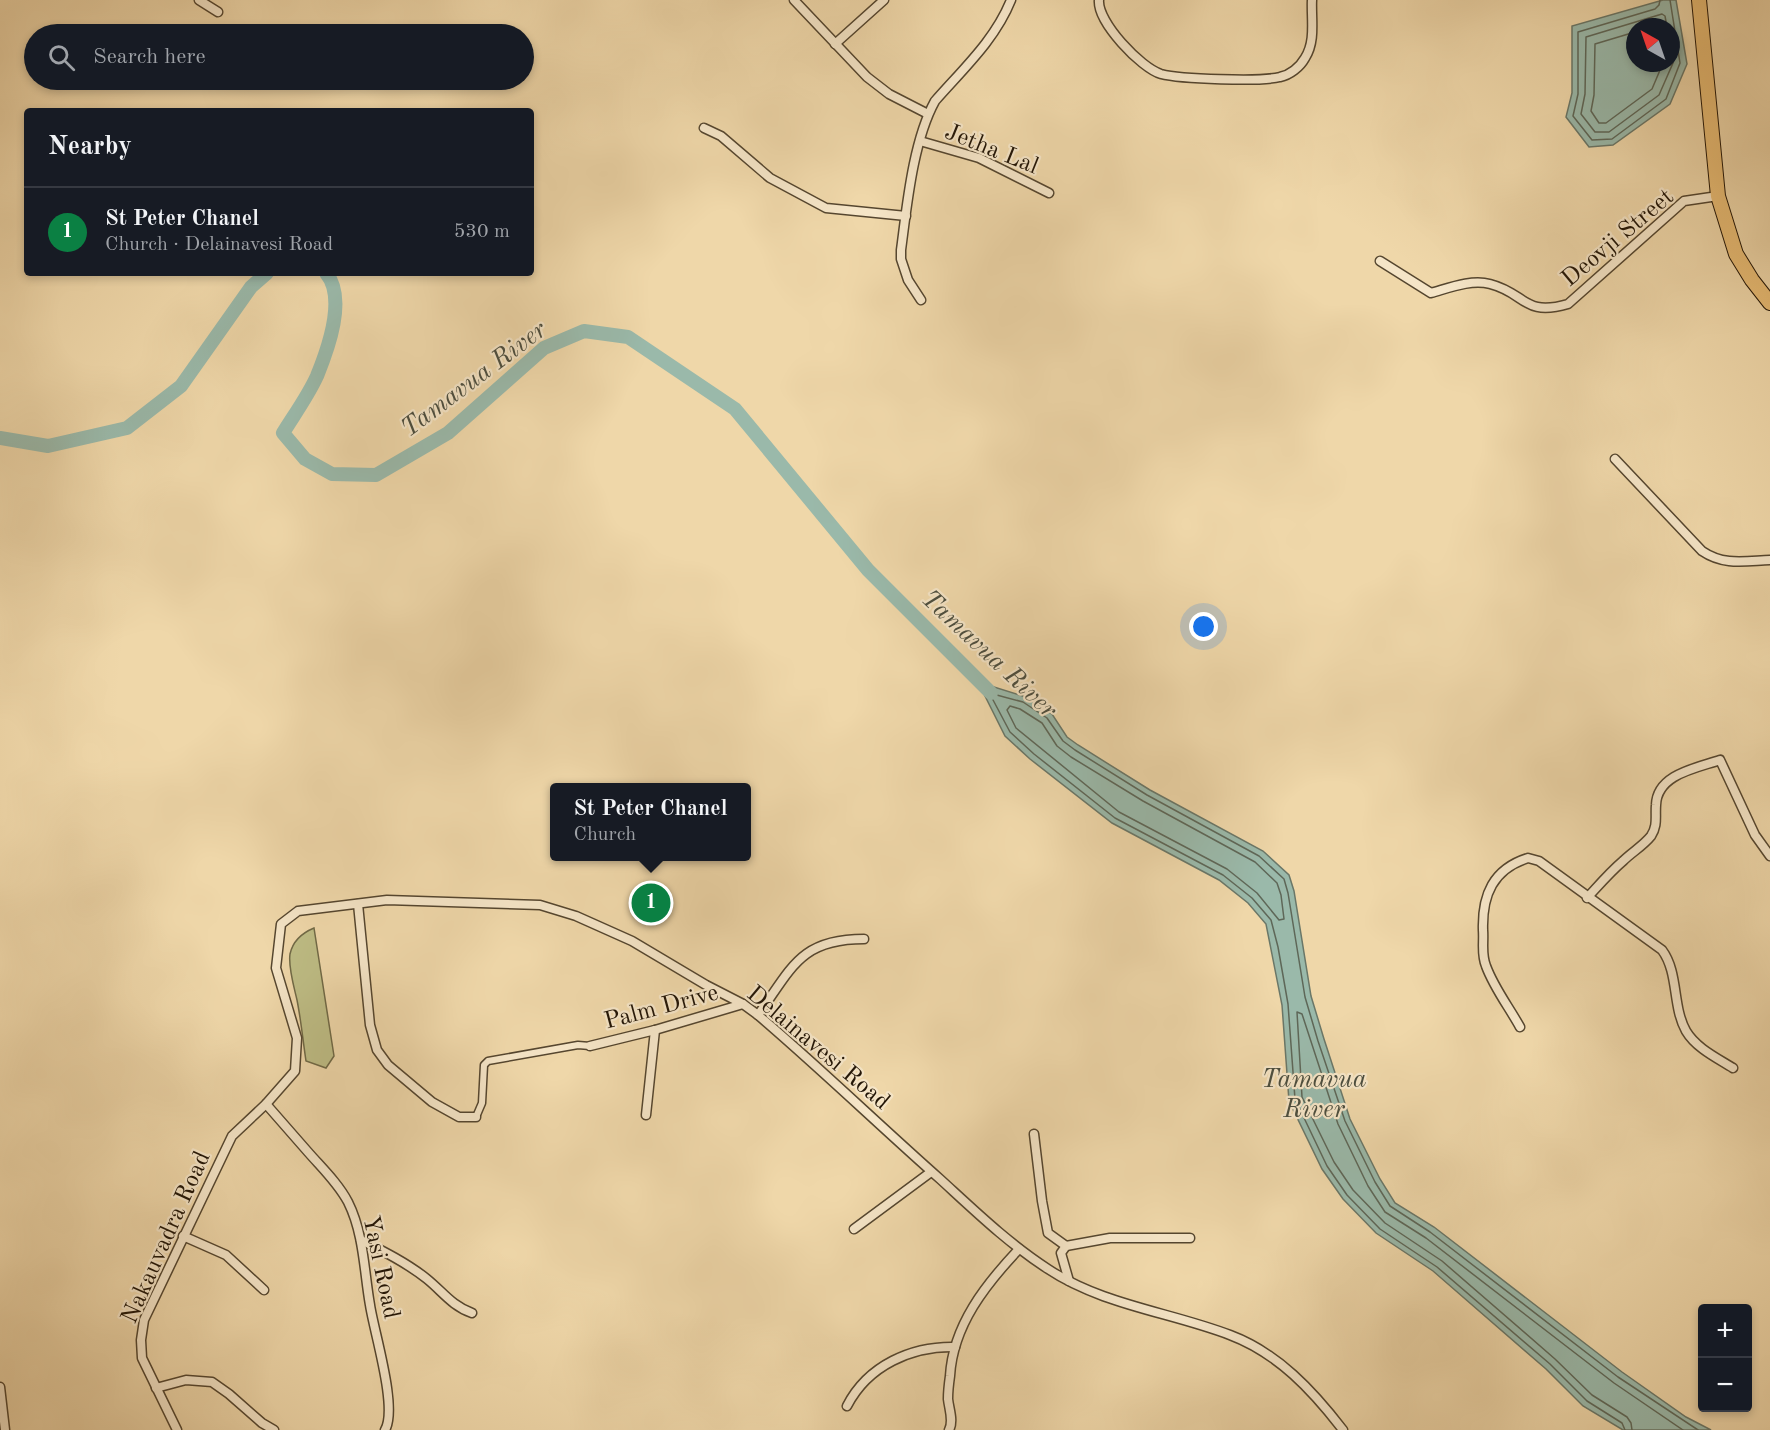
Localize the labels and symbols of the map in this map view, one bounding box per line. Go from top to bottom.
north arrow [1626,18,1680,72]
street label: Jetha Lal [941,120,1041,179]
street label: Deovji Street [1558,185,1679,292]
water label: Tamavua River [397,316,552,442]
water label: Tamavua River [916,585,1062,724]
your location [1189,612,1218,641]
pin: 1 [632,880,670,926]
street label: Palm Drive [602,981,721,1035]
street label: Delainavesi Road [742,982,894,1115]
water label: Tamavua River [1261,1067,1367,1123]
street label: Nakauvadra Road [118,1148,216,1328]
street label: Yasi Road [357,1214,403,1321]

